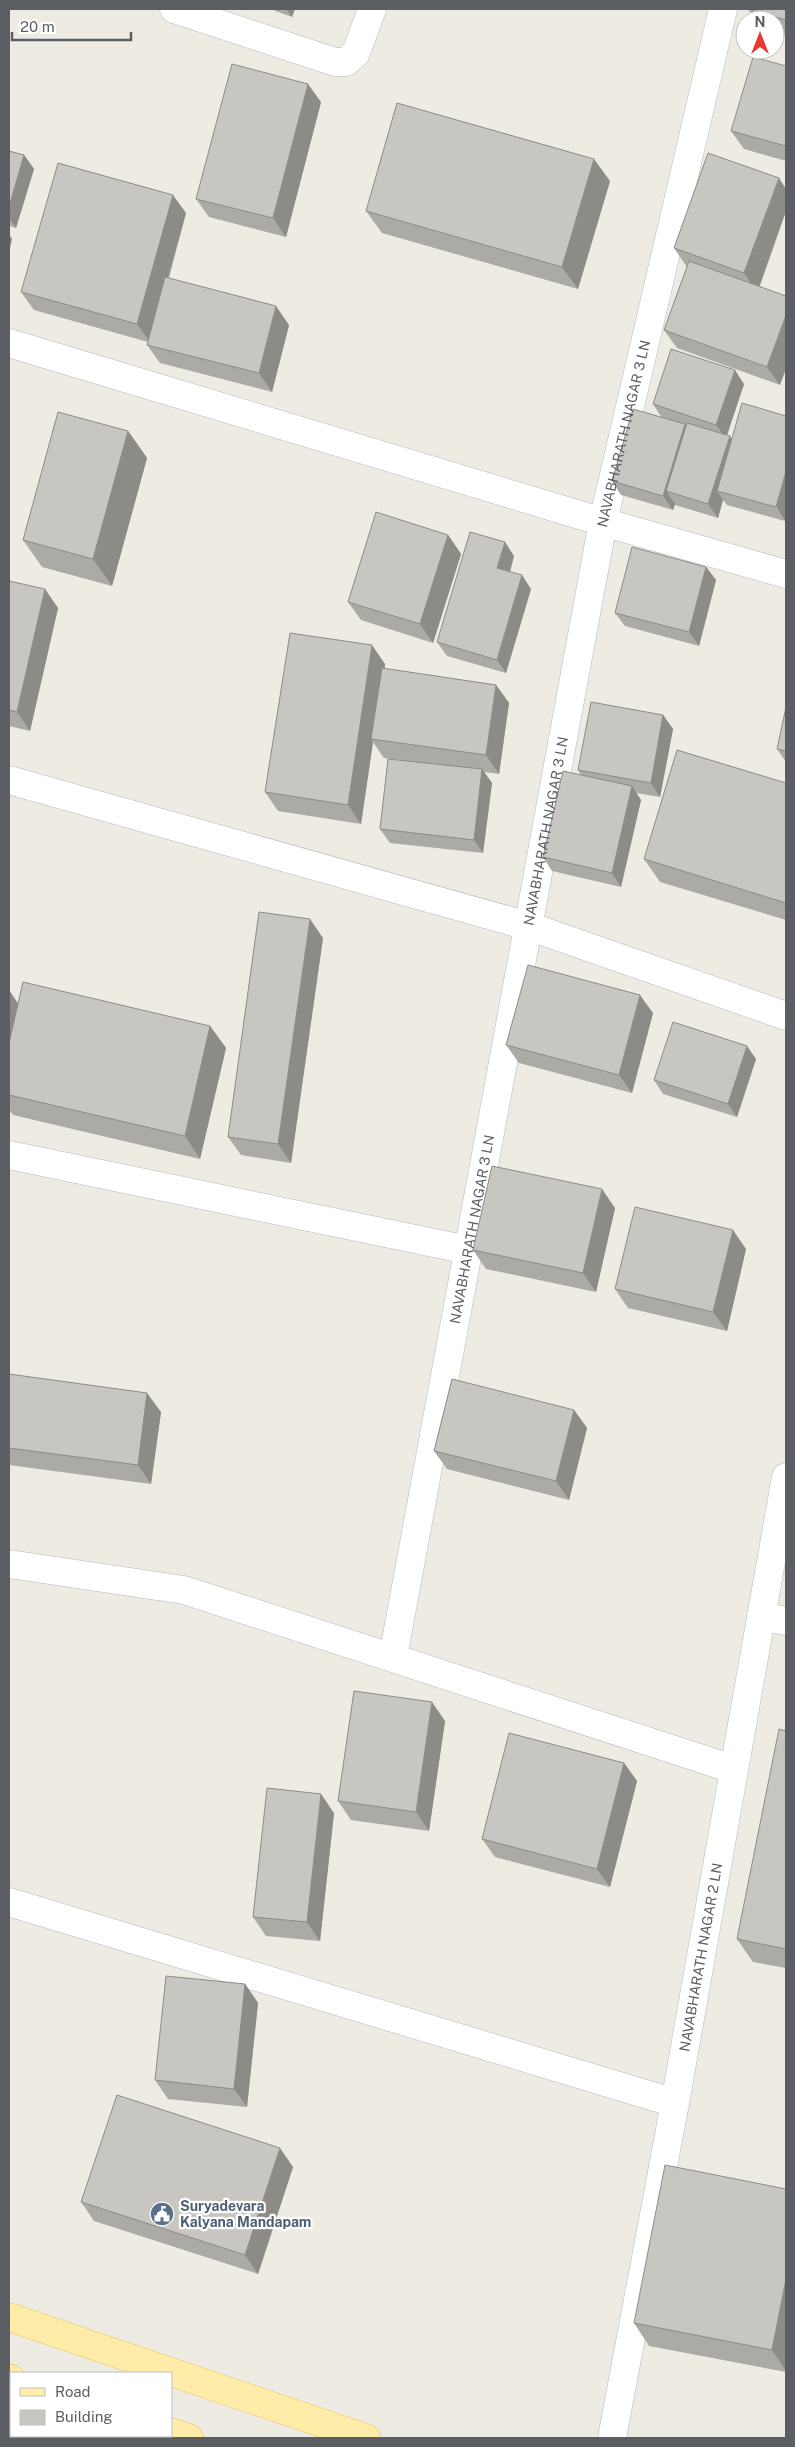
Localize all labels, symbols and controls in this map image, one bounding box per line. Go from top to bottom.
scale bar [12,10,131,42]
north arrow [735,10,785,60]
text: N [755,14,765,30]
text: 20 m [20,18,55,35]
street label: NAVABHARATH NAGAR 3 LN [594,339,653,529]
street label: NAVABHARATH NAGAR 3 LN [521,735,571,927]
street label: NAVABHARATH NAGAR 3 LN [447,1134,497,1325]
street label: NAVABHARATH NAGAR 2 LN [676,1862,725,2053]
place label: Suryadevara Kalyana Mandapam [180,2198,311,2230]
public building icon: Suryadevara Kalyana Mandapam [149,2201,175,2227]
legend [10,2372,172,2437]
text: Road [55,2383,91,2400]
text: Building [55,2408,113,2425]

